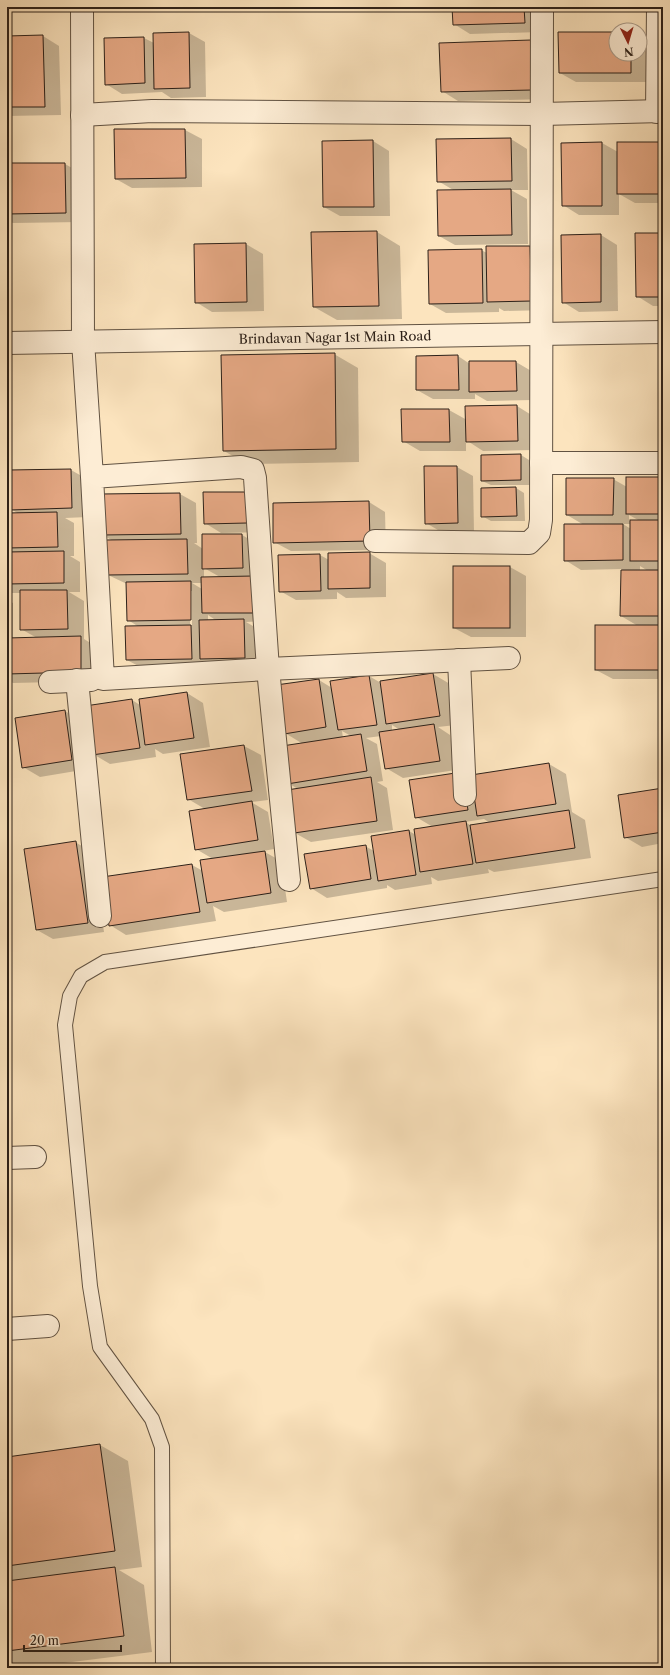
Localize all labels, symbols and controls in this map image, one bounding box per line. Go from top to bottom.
north arrow [608,22,648,62]
text: N [623,45,634,59]
street label: Brindavan Nagar 1st Main Road [239,327,431,347]
scale bar [24,1627,121,1653]
text: 20 m [30,1633,59,1648]

